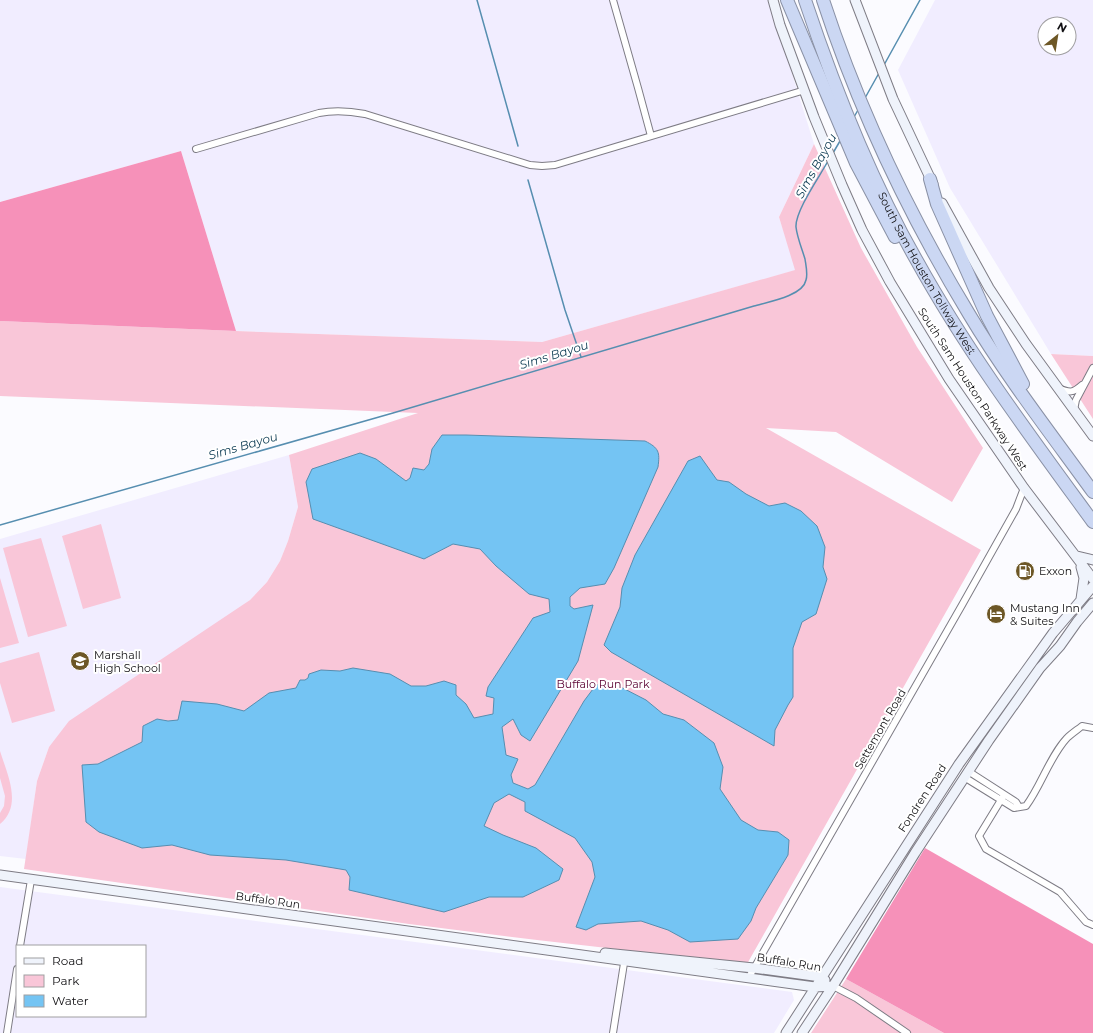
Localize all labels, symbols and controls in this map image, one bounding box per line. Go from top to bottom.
north arrow [1037,16,1077,56]
text: N [1055,19,1069,36]
water label: Sims Bayou [792,131,839,201]
street label: South Sam Houston Tollway West [875,190,979,358]
street label: South Sam Houston Parkway West [915,305,1031,473]
water label: Sims Bayou [518,337,590,372]
water label: Sims Bayou [206,428,279,463]
fuel station icon: Exxon [1014,560,1036,582]
place label: Exxon [1039,564,1072,578]
place label: Mustang Inn & Suites [1010,601,1080,628]
hotel icon: Mustang Inn & Suites [985,603,1007,625]
place label: Marshall High School [94,648,161,675]
school or university icon: Marshall High School [69,650,91,672]
park label: Buffalo Run Park [556,677,650,691]
street label: Settemont Road [851,686,909,772]
street label: Fondren Road [895,761,949,835]
street label: Buffalo Run [235,889,301,911]
legend [16,945,146,1017]
street label: Buffalo Run [756,950,822,974]
text: Road [52,953,83,968]
text: Park [52,973,80,988]
text: Water [52,993,89,1008]

